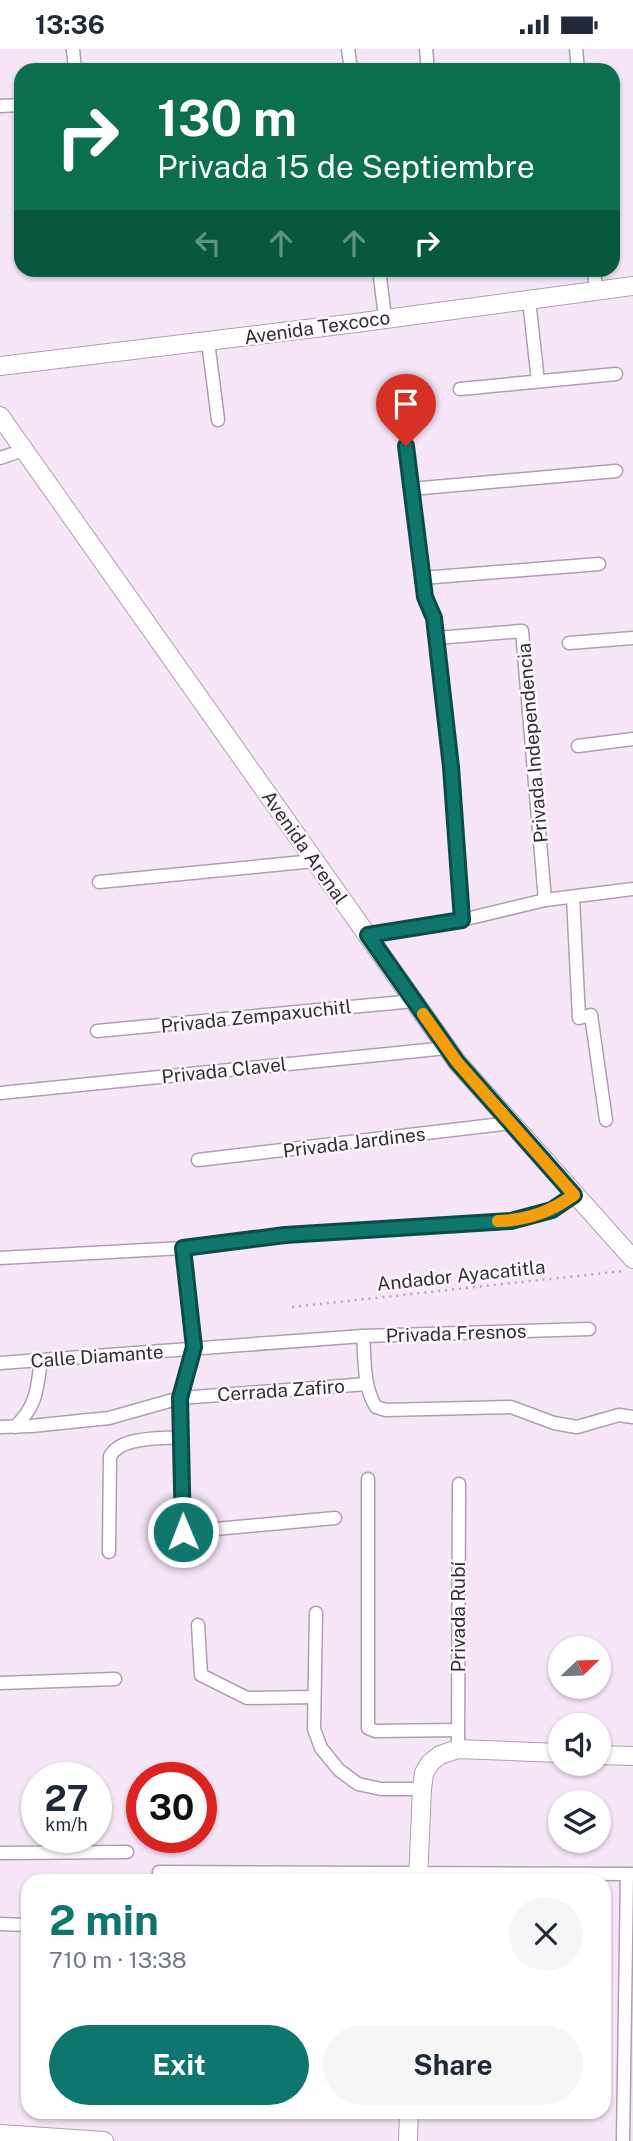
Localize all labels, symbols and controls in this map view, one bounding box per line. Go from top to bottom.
text: 13:36 [35,9,105,40]
text: 130 m [157,89,297,147]
icon: right [42,91,133,182]
text: Privada 15 de Septiembre [157,148,535,185]
icon: left [189,224,227,262]
icon: ahead [262,224,300,262]
icon: ahead [335,224,373,262]
icon: right [408,224,446,262]
street label: Avenida Texcoco [243,306,391,348]
pin [376,374,436,446]
icon: arrive [387,385,425,423]
street label: Privada Independencia [512,642,552,844]
street label: Avenida Arenal [258,786,352,908]
street label: Privada Zempaxuchitl [160,995,352,1037]
street label: Privada Clavel [160,1053,288,1087]
street label: Privada Jardines [282,1122,426,1162]
street label: Andador Ayacatitla [376,1255,546,1295]
street label: Privada Fresnos [385,1320,527,1346]
street label: Calle Diamante [30,1340,164,1372]
street label: Cerrada Zafiro [216,1375,346,1405]
position arrow [146,1495,220,1569]
street label: Privada Rubí [447,1561,469,1672]
north arrow [548,1636,611,1699]
map controls [548,1636,611,1853]
button: sound [548,1713,611,1776]
speed limit sign: 30 [126,1762,217,1853]
text: 27 [44,1778,89,1819]
button: layers [548,1790,611,1853]
text: km/h [45,1814,88,1835]
text: 2 min [49,1895,159,1944]
button: close [509,1897,583,1971]
text: 710 m · 13:38 [49,1946,187,1973]
button: Exit [49,2025,309,2105]
button: Share [323,2025,583,2105]

